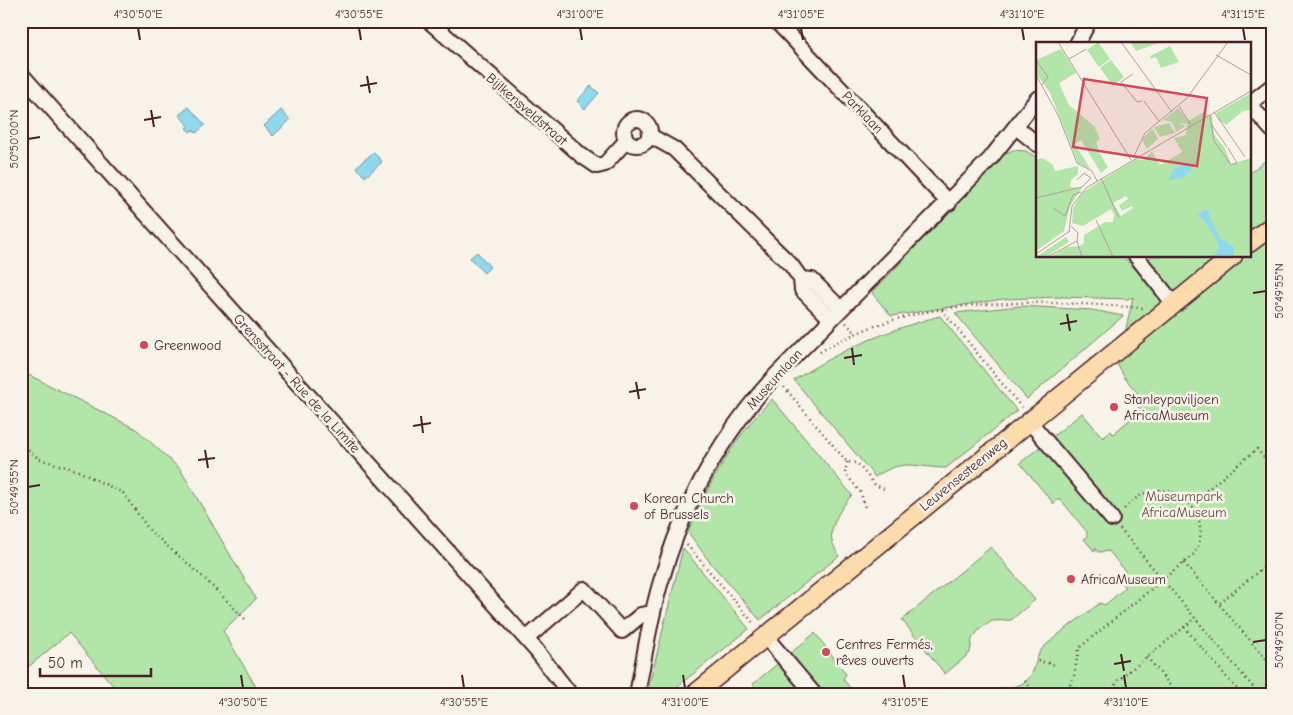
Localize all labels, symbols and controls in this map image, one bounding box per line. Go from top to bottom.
text: 4°30'50"E [114,7,162,21]
text: 4°30'55"E [335,7,383,21]
text: 4°31'00"E [556,7,604,21]
text: 4°31'05"E [778,7,824,21]
text: 4°31'10"E [1000,7,1044,21]
text: 4°31'15"E [1221,7,1265,21]
inset map [1036,42,1250,258]
street label: Bijlkensveldstraat [483,70,571,150]
street label: Parklaan [838,88,887,137]
text: 50°50'00"N [7,110,21,168]
text: 50°49'55"N [1272,263,1286,319]
street label: Grensstraat - Rue de la Limite [230,310,364,456]
place label: Greenwood [154,337,221,354]
marker: Greenwood [138,339,150,351]
street label: Museumlaan [743,346,806,413]
place label: Stanleypaviljoen AfricaMuseum [1124,391,1219,424]
marker: Stanleypaviljoen AfricaMuseum [1108,401,1120,413]
street label: Leuvensesteenweg [916,434,1011,515]
text: 50°49'55"N [7,459,21,515]
park label: Museumpark AfricaMuseum [1141,488,1227,521]
place label: Korean Church of Brussels [644,490,734,523]
marker: Korean Church of Brussels [628,500,640,512]
place label: AfricaMuseum [1081,571,1166,588]
marker: AfricaMuseum [1065,573,1077,585]
text: 50°49'50"N [1272,612,1286,668]
place label: Centres Fermés, rêves ouverts [836,636,933,669]
scale bar [40,645,151,677]
marker: Centres Fermés, rêves ouverts [820,646,832,658]
text: 50 m [48,654,83,672]
text: 4°30'50"E [219,695,267,709]
text: 4°30'55"E [440,695,488,709]
text: 4°31'00"E [661,695,709,709]
text: 4°31'05"E [882,695,928,709]
text: 4°31'10"E [1104,695,1148,709]

